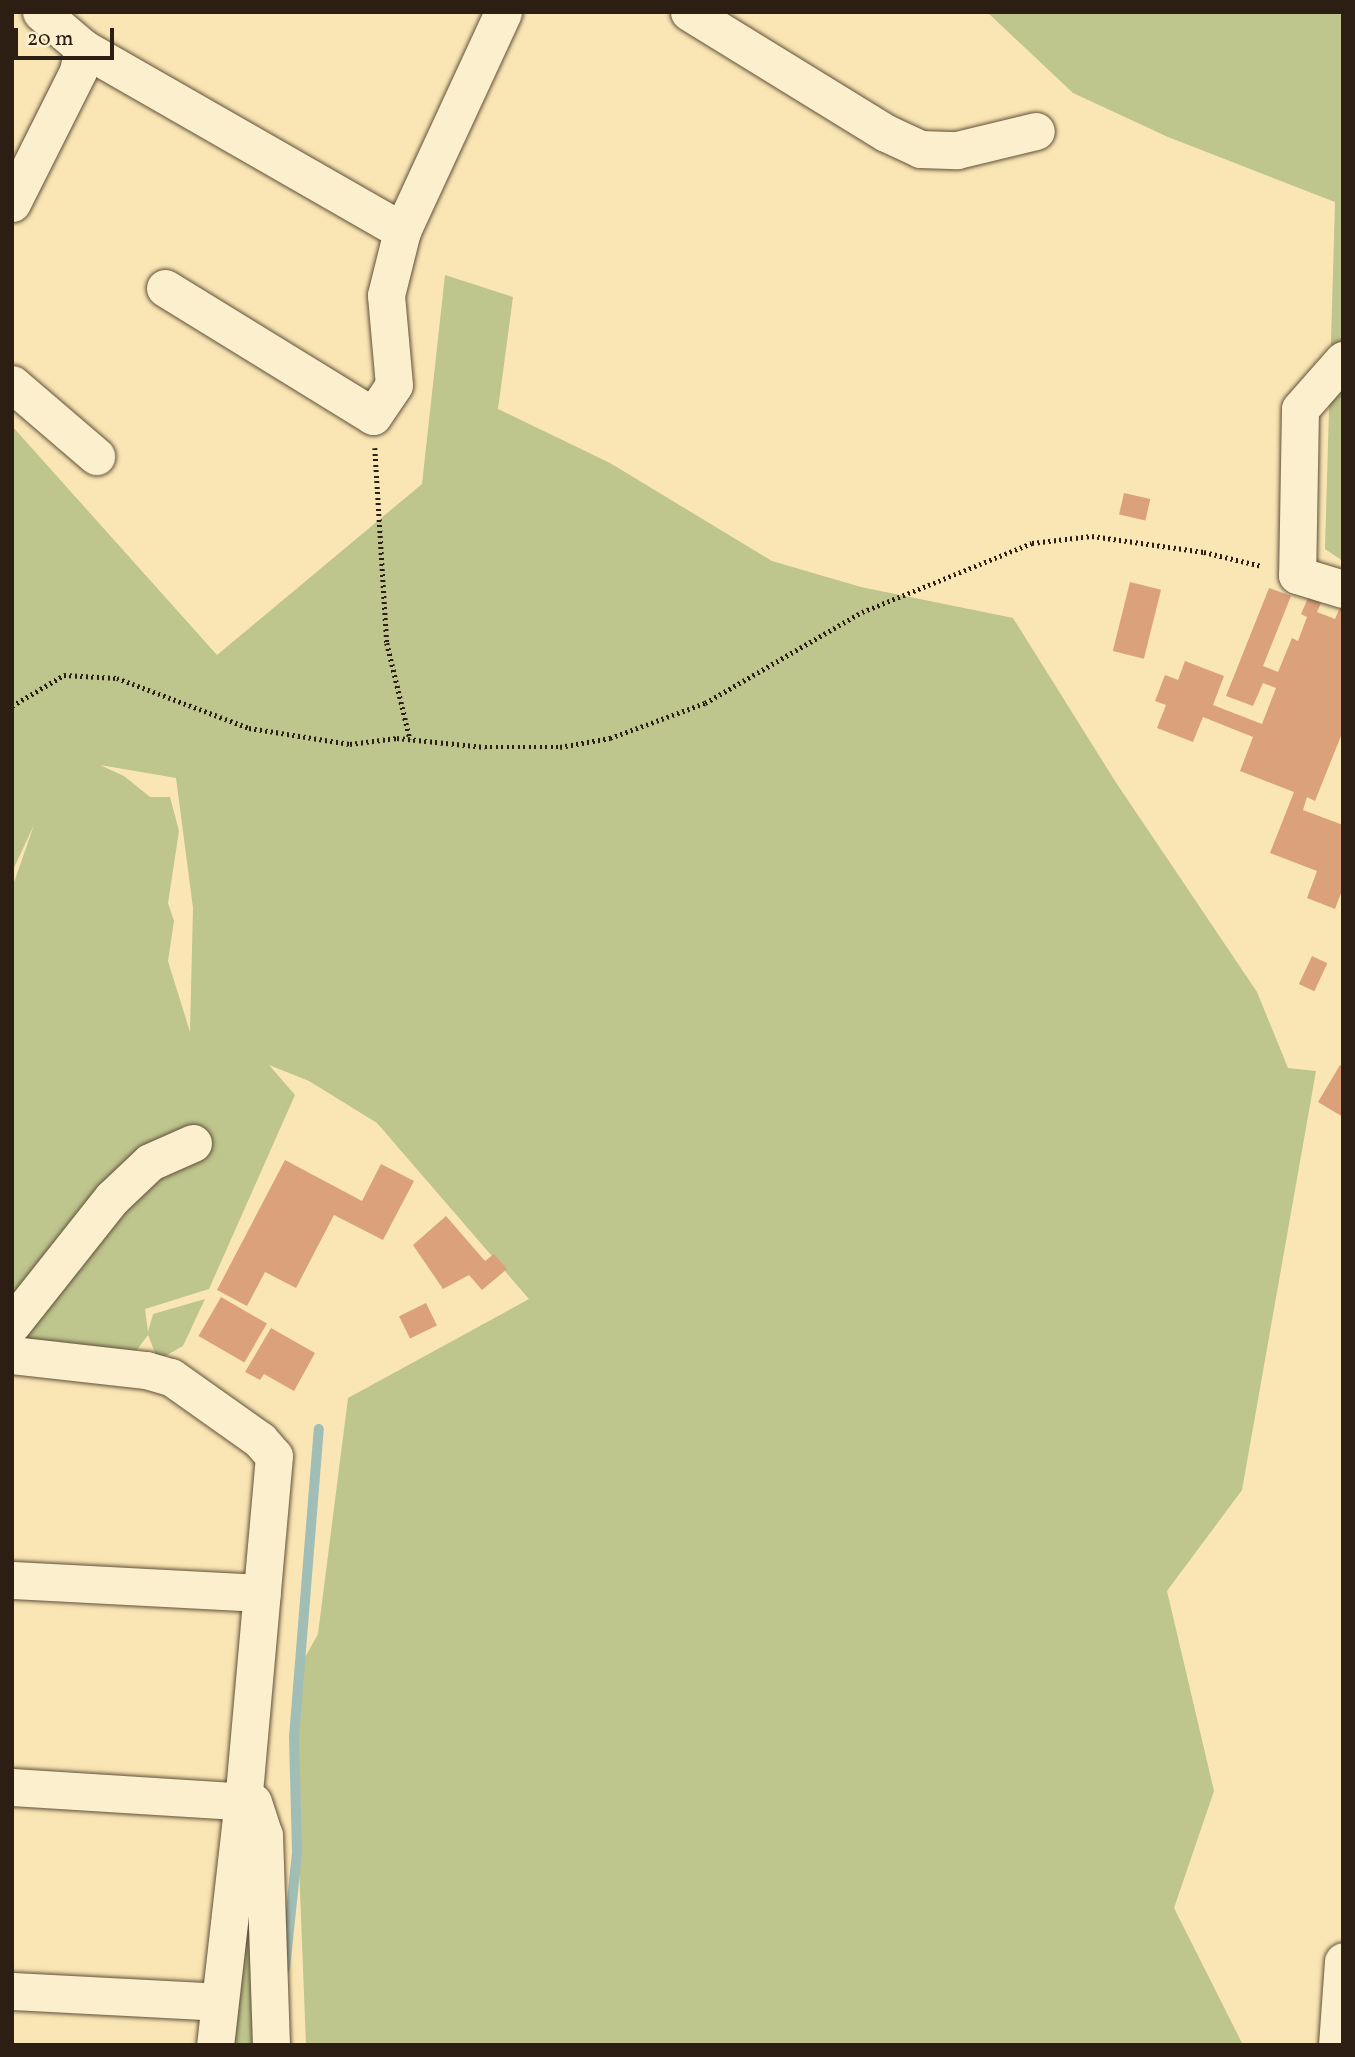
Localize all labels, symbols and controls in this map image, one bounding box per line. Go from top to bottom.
scale bar [18,14,117,58]
text: 20 m [27,25,73,54]

